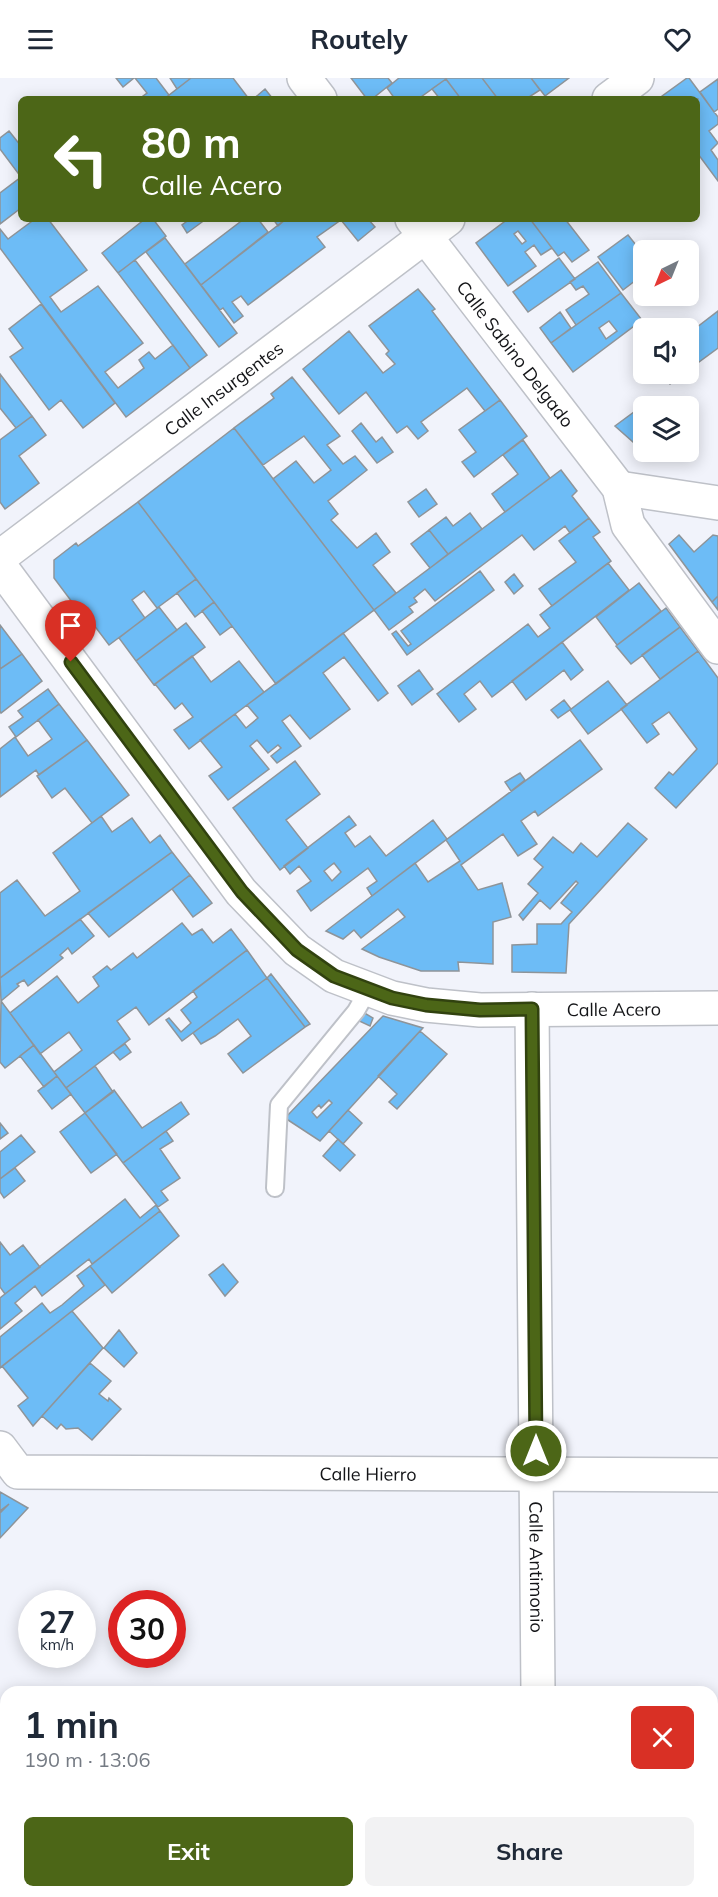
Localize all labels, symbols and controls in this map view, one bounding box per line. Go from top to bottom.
text: Routely [310,22,408,56]
icon: menu [24,23,57,56]
icon: heart [661,23,694,56]
text: 80 m [141,116,241,169]
icon: left [42,120,120,198]
text: Calle Acero [141,168,282,202]
north arrow [633,240,699,306]
map controls [633,240,699,462]
street label: Calle Sabino Delgado [452,276,579,432]
button: sound [633,318,699,384]
street label: Calle Insurgentes [159,336,288,441]
button: layers [633,396,699,462]
pin [45,600,96,662]
icon: arrive [54,609,87,642]
street label: Calle Acero [567,997,661,1021]
position arrow [504,1419,568,1483]
street label: Calle Hierro [319,1462,417,1485]
street label: Calle Antimonio [525,1501,549,1633]
speed limit sign: 30 [108,1590,186,1668]
text: 27 [39,1603,75,1641]
text: km/h [40,1635,74,1654]
text: 1 min [24,1702,119,1747]
button: close [631,1706,694,1769]
text: 190 m · 13:06 [24,1747,150,1772]
button: Exit [24,1817,353,1886]
button: Share [365,1817,694,1886]

